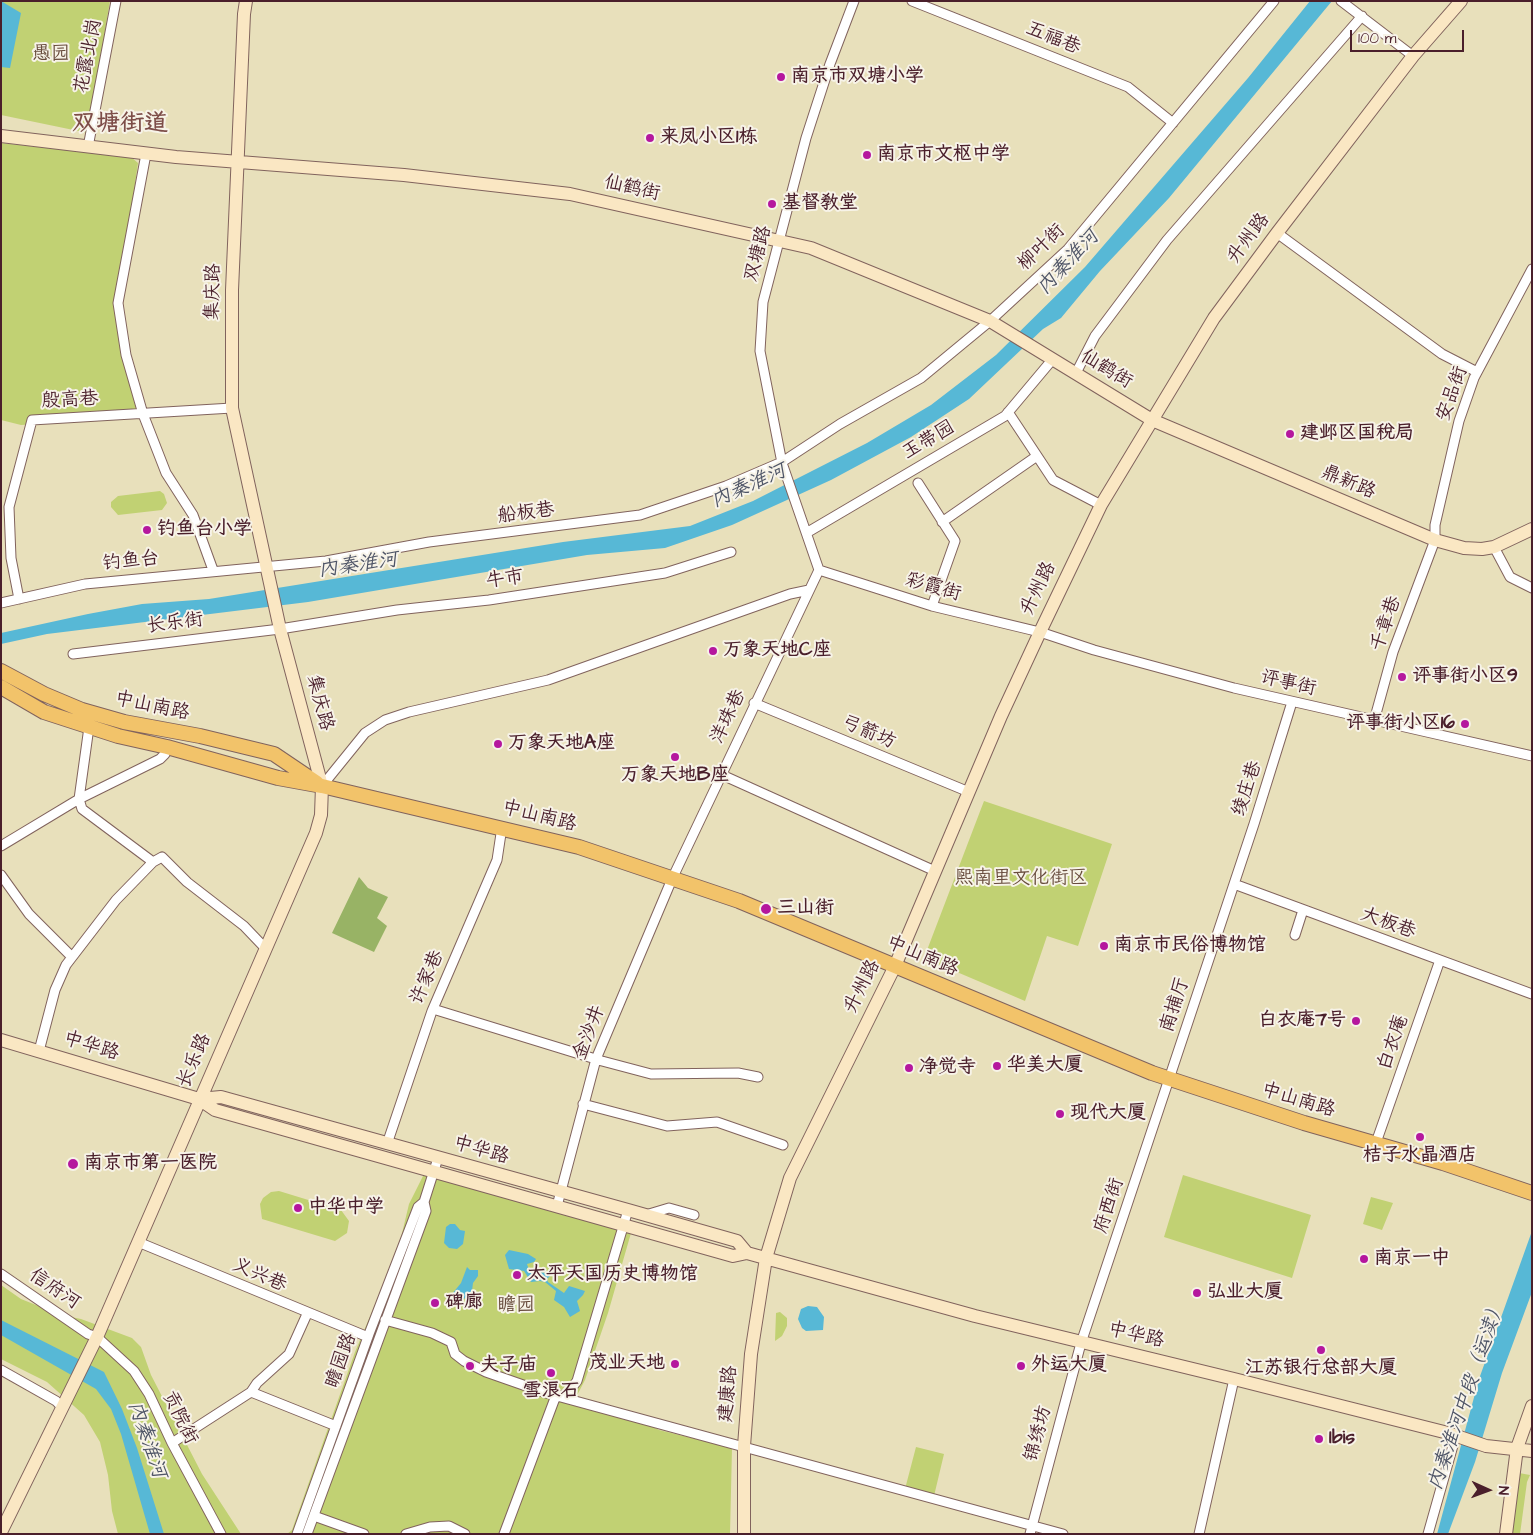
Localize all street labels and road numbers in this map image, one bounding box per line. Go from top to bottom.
street label: 花露北岗 [71,17,107,95]
street label: 五福巷 [1022,18,1084,60]
street label: 仙鹤街 [602,171,662,207]
street label: 升州路 [1223,209,1275,269]
street label: 柳叶街 [1014,220,1070,276]
street label: 双塘路 [741,224,777,284]
street label: 集庆路 [202,263,226,321]
street label: 仙鹤街 [1076,346,1136,394]
street label: 安品街 [1433,363,1473,425]
street label: 殷高巷 [41,388,99,414]
street label: 玉带园 [899,417,959,465]
street label: 鼎新路 [1317,461,1379,505]
street label: 船板巷 [496,499,556,529]
street label: 钓鱼台 [101,548,161,576]
street label: 升州路 [1016,558,1062,620]
street label: 牛市 [485,566,525,594]
street label: 彩霞街 [902,569,964,607]
street label: 千章巷 [1367,593,1407,655]
street label: 长乐街 [145,609,205,639]
street label: 评事街 [1258,666,1318,702]
street label: 集庆路 [301,673,337,733]
street label: 洋珠巷 [707,686,751,748]
street label: 中山南路 [112,688,192,726]
street label: 弓箭坊 [837,711,899,755]
street label: 绫庄巷 [1228,758,1268,820]
street label: 中山南路 [499,797,579,837]
street label: 大板巷 [1357,904,1419,944]
street label: 中山南路 [883,932,961,982]
street label: 许家巷 [406,947,450,1009]
street label: 升州路 [840,956,886,1018]
street label: 南捕厅 [1156,974,1196,1036]
street label: 金沙井 [569,1002,611,1064]
street label: 白衣庵 [1374,1012,1414,1074]
street label: 中华路 [60,1028,122,1066]
street label: 长乐路 [173,1030,217,1092]
street label: 中山南路 [1258,1079,1338,1123]
street label: 中华路 [450,1132,512,1170]
street label: 府西街 [1090,1175,1130,1237]
street label: 义兴巷 [228,1254,290,1298]
street label: 信府河 [24,1265,84,1315]
street label: 中华路 [1106,1318,1166,1354]
street label: 瞻园路 [322,1330,362,1392]
street label: 建康路 [715,1365,743,1423]
street label: 贡院街 [156,1387,202,1449]
street label: 锦绣坊 [1021,1404,1057,1464]

